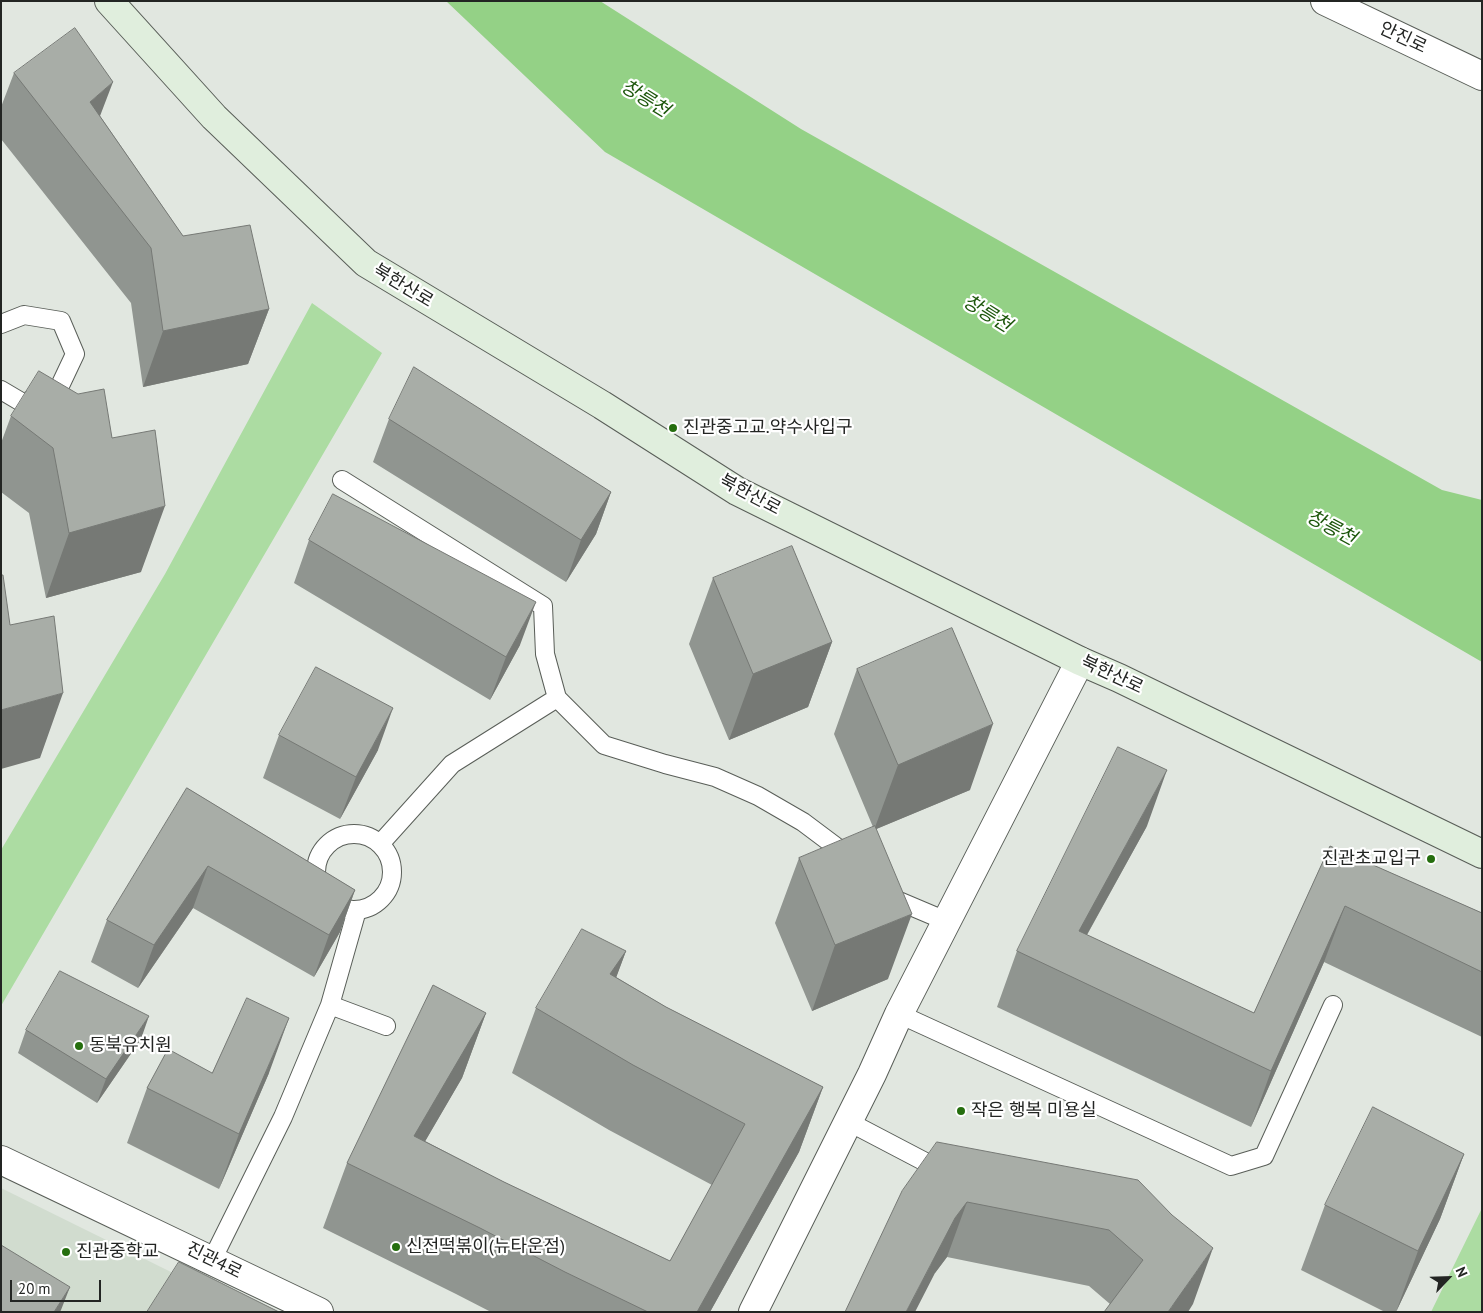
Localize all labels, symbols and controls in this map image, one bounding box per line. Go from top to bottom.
street label: 안진로 [1376,18,1430,58]
water label: 창릉천 [617,75,673,123]
street label: 북한산로 [369,260,437,312]
water label: 창릉천 [959,290,1015,338]
place label: 진관중고교.약수사입구 [683,417,852,439]
marker: 진관중고교.약수사입구 [667,422,679,434]
street label: 북한산로 [716,470,784,520]
water label: 창릉천 [1302,506,1360,550]
street label: 북한산로 [1077,651,1147,699]
place label: 진관초교입구 [1322,848,1421,870]
marker: 진관초교입구 [1425,853,1437,865]
place label: 동북유치원 [89,1035,172,1057]
marker: 동북유치원 [73,1040,85,1052]
place label: 작은 행복 미용실 [971,1100,1097,1122]
marker: 작은 행복 미용실 [955,1105,967,1117]
place label: 신전떡볶이(뉴타운점) [406,1236,565,1258]
street label: 진관4로 [183,1238,245,1284]
place label: 진관중학교 [76,1241,159,1263]
marker: 신전떡볶이(뉴타운점) [390,1241,402,1253]
marker: 진관중학교 [60,1246,72,1258]
north arrow [1423,1253,1473,1303]
text: N [1452,1264,1472,1280]
scale bar [12,1270,104,1302]
text: 20 m [18,1279,51,1298]

